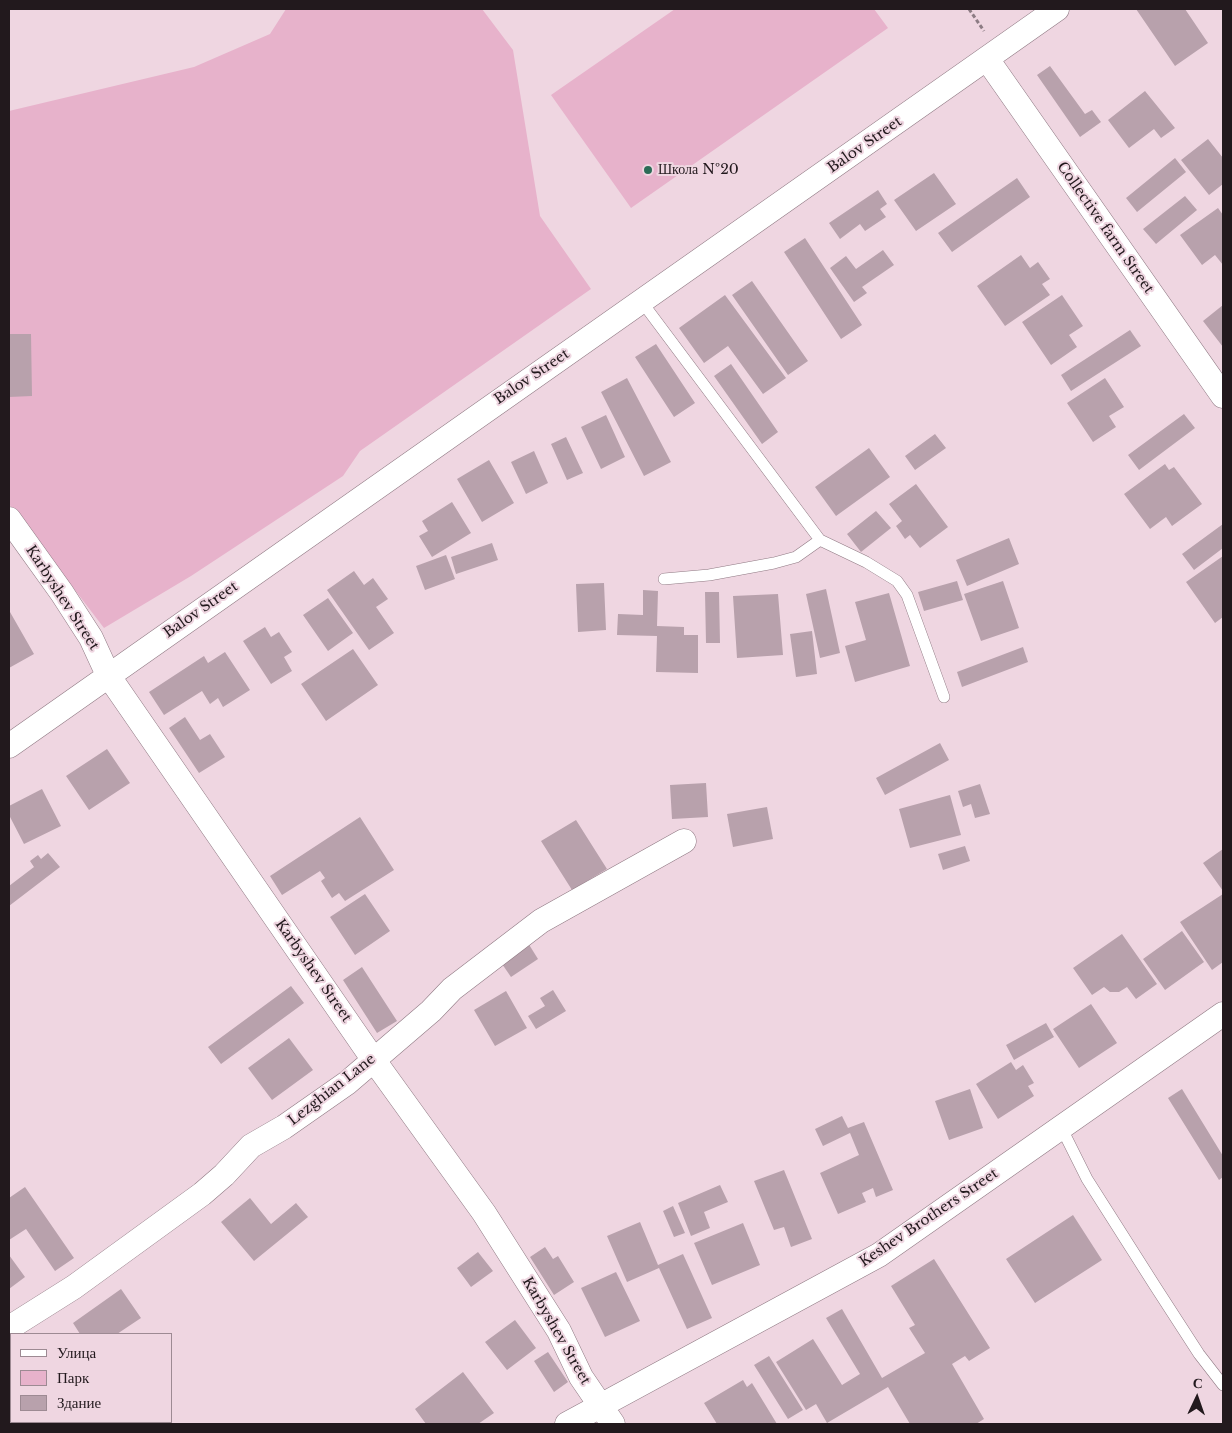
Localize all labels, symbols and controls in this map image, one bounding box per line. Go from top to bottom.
street label: Balov Street [825,113,905,177]
street label: Collective farm Street [1053,159,1157,297]
place label: Школа №20 [658,162,739,178]
marker: Школа №20 [642,164,654,176]
street label: Balov Street [491,346,573,408]
street label: Karbyshev Street [22,542,102,654]
street label: Balov Street [161,578,241,642]
street label: Karbyshev Street [271,916,355,1026]
street label: Lezghian Lane [285,1051,379,1129]
street label: Keshev Brothers Street [857,1165,1001,1271]
street label: Karbyshev Street [518,1274,594,1388]
legend [10,1333,172,1423]
text: Улица [57,1343,96,1362]
text: Парк [57,1368,89,1387]
north arrow [1172,1373,1222,1423]
text: С [1192,1374,1203,1392]
text: Здание [57,1393,101,1412]

